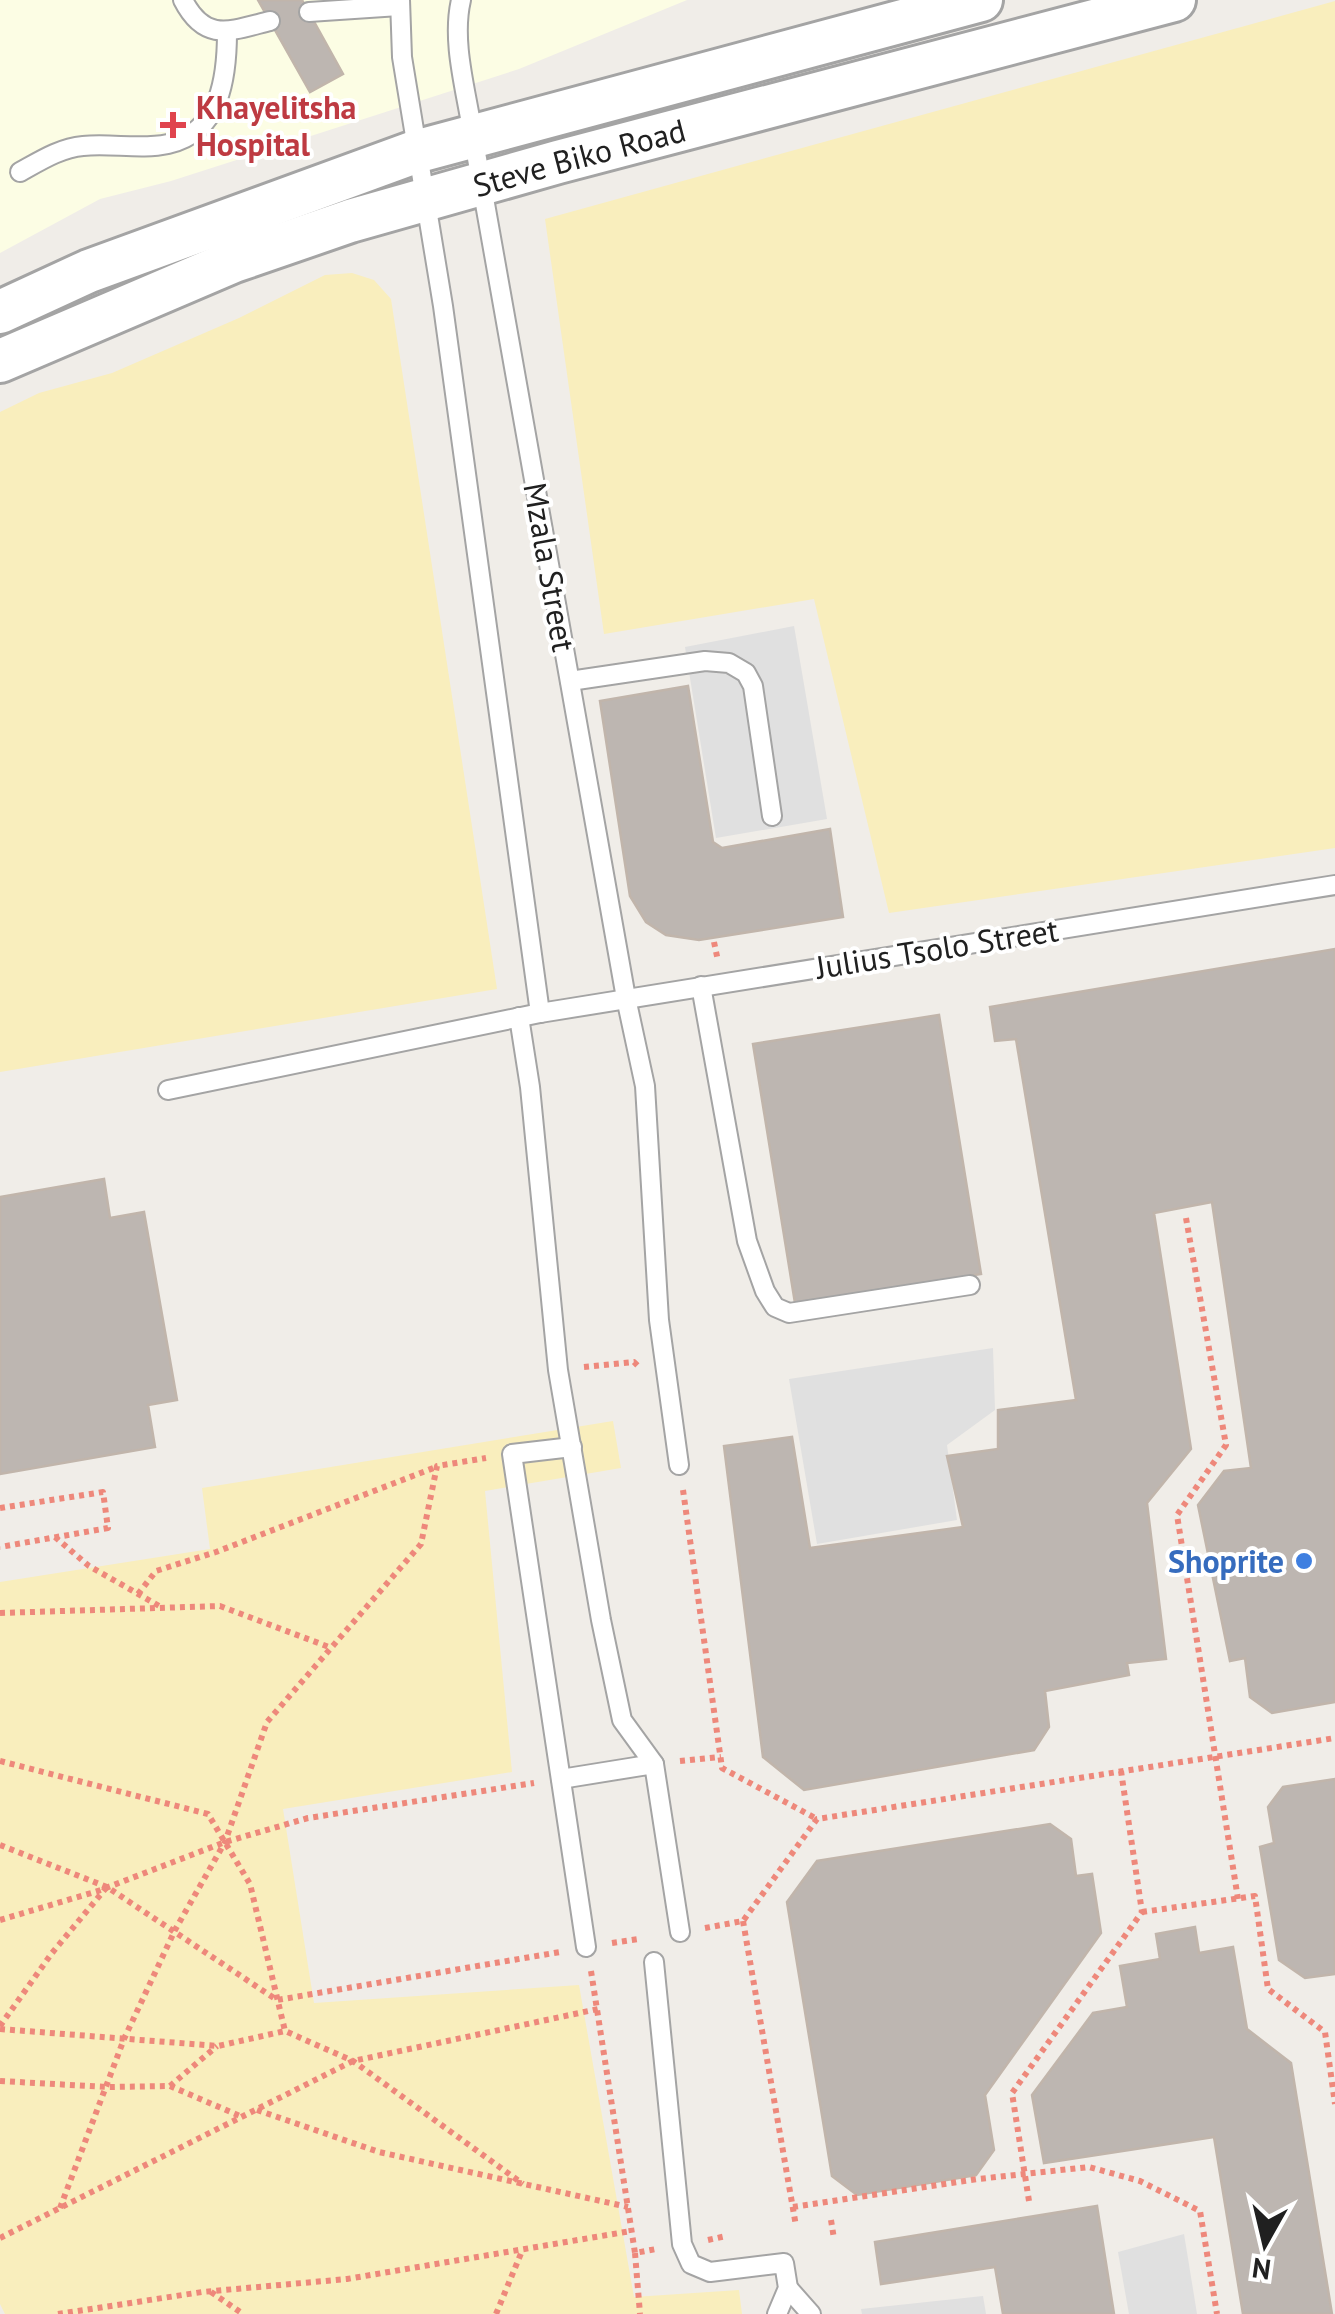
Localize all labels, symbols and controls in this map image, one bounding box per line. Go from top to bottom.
place label: Khayelitsha Hospital [196,86,356,165]
street label: Steve Biko Road [468,108,690,206]
marker: Khayelitsha Hospital [160,112,186,138]
street label: Mzala Street [514,479,586,655]
street label: Julius Tsolo Street [811,908,1061,988]
place label: Shoprite [1168,1540,1284,1582]
marker: Shoprite [1293,1550,1315,1572]
north arrow [1215,2194,1315,2294]
text: N [1250,2250,1273,2289]

